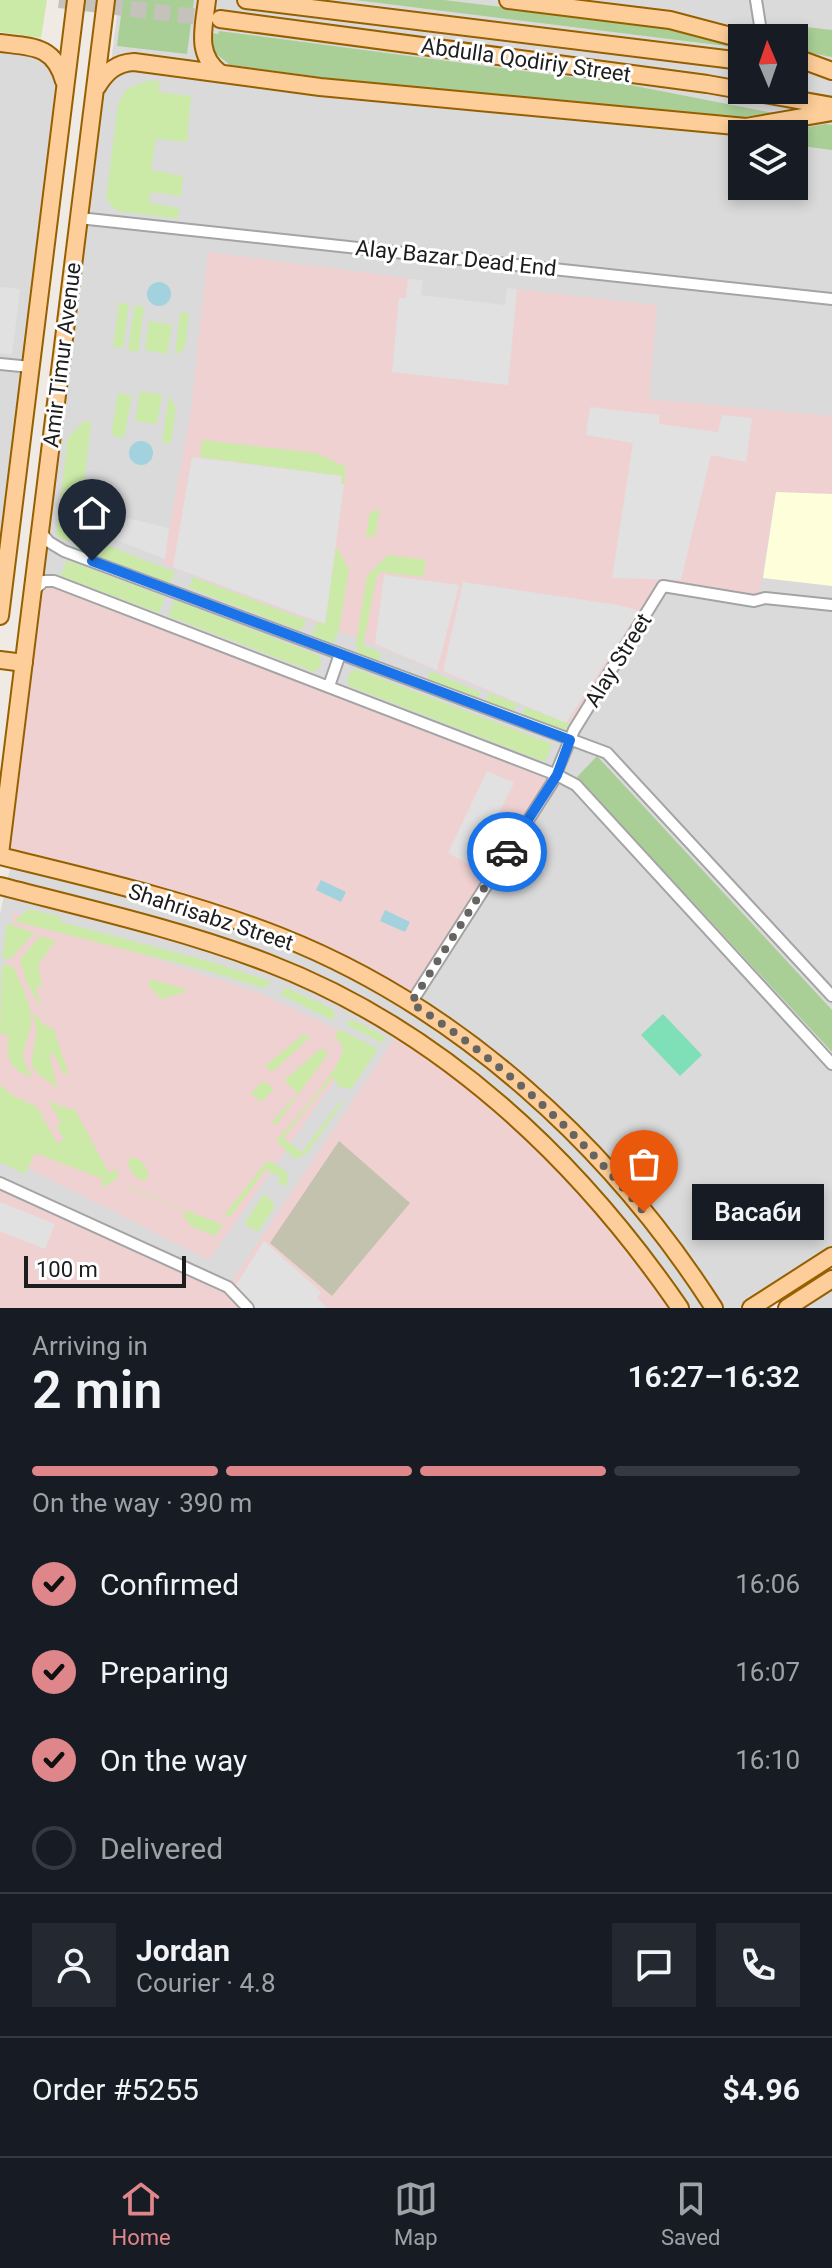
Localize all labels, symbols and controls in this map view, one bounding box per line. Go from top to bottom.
north arrow [728,24,808,104]
map controls [728,24,808,200]
street label: Abdulla Qodiriy Street [420,33,632,87]
button: layers [728,120,808,200]
street label: Alay Bazar Dead End [354,235,558,281]
street label: Amir Timur Avenue [38,261,86,449]
pin [58,479,126,561]
icon: home [70,491,114,535]
street label: Alay Street [579,609,657,711]
courier [467,812,547,892]
icon: car [485,830,529,874]
street label: Shahrisabz Street [125,879,297,955]
pin [610,1130,678,1212]
icon: bag [622,1142,666,1186]
callout: Васаби [692,1184,824,1240]
text: Васаби [714,1197,802,1227]
scale bar [24,1252,186,1288]
text: 100 m [36,1257,98,1282]
text: Arriving in [32,1331,148,1361]
text: 16:27–16:32 [627,1359,800,1394]
text: 2 min [32,1360,162,1421]
text: On the way · 390 m [32,1488,252,1518]
icon: check [32,1562,76,1606]
text: Confirmed [100,1567,239,1602]
text: 16:06 [735,1569,800,1599]
icon: check [32,1650,76,1694]
text: Preparing [100,1655,229,1690]
text: 16:07 [735,1657,800,1687]
icon: check [32,1738,76,1782]
text: On the way [100,1743,247,1778]
text: 16:10 [735,1745,800,1775]
text: Delivered [100,1831,223,1866]
button: person [32,1923,116,2007]
button: chat [612,1923,696,2007]
button: phone [716,1923,800,2007]
text: Jordan [136,1933,230,1968]
text: Courier · 4.8 [136,1968,276,1998]
text: Order #5255 [32,2072,199,2107]
text: $4.96 [722,2072,800,2107]
tab: Home [112,2177,171,2250]
tab: Map [394,2177,438,2250]
tab: Saved [661,2177,720,2250]

